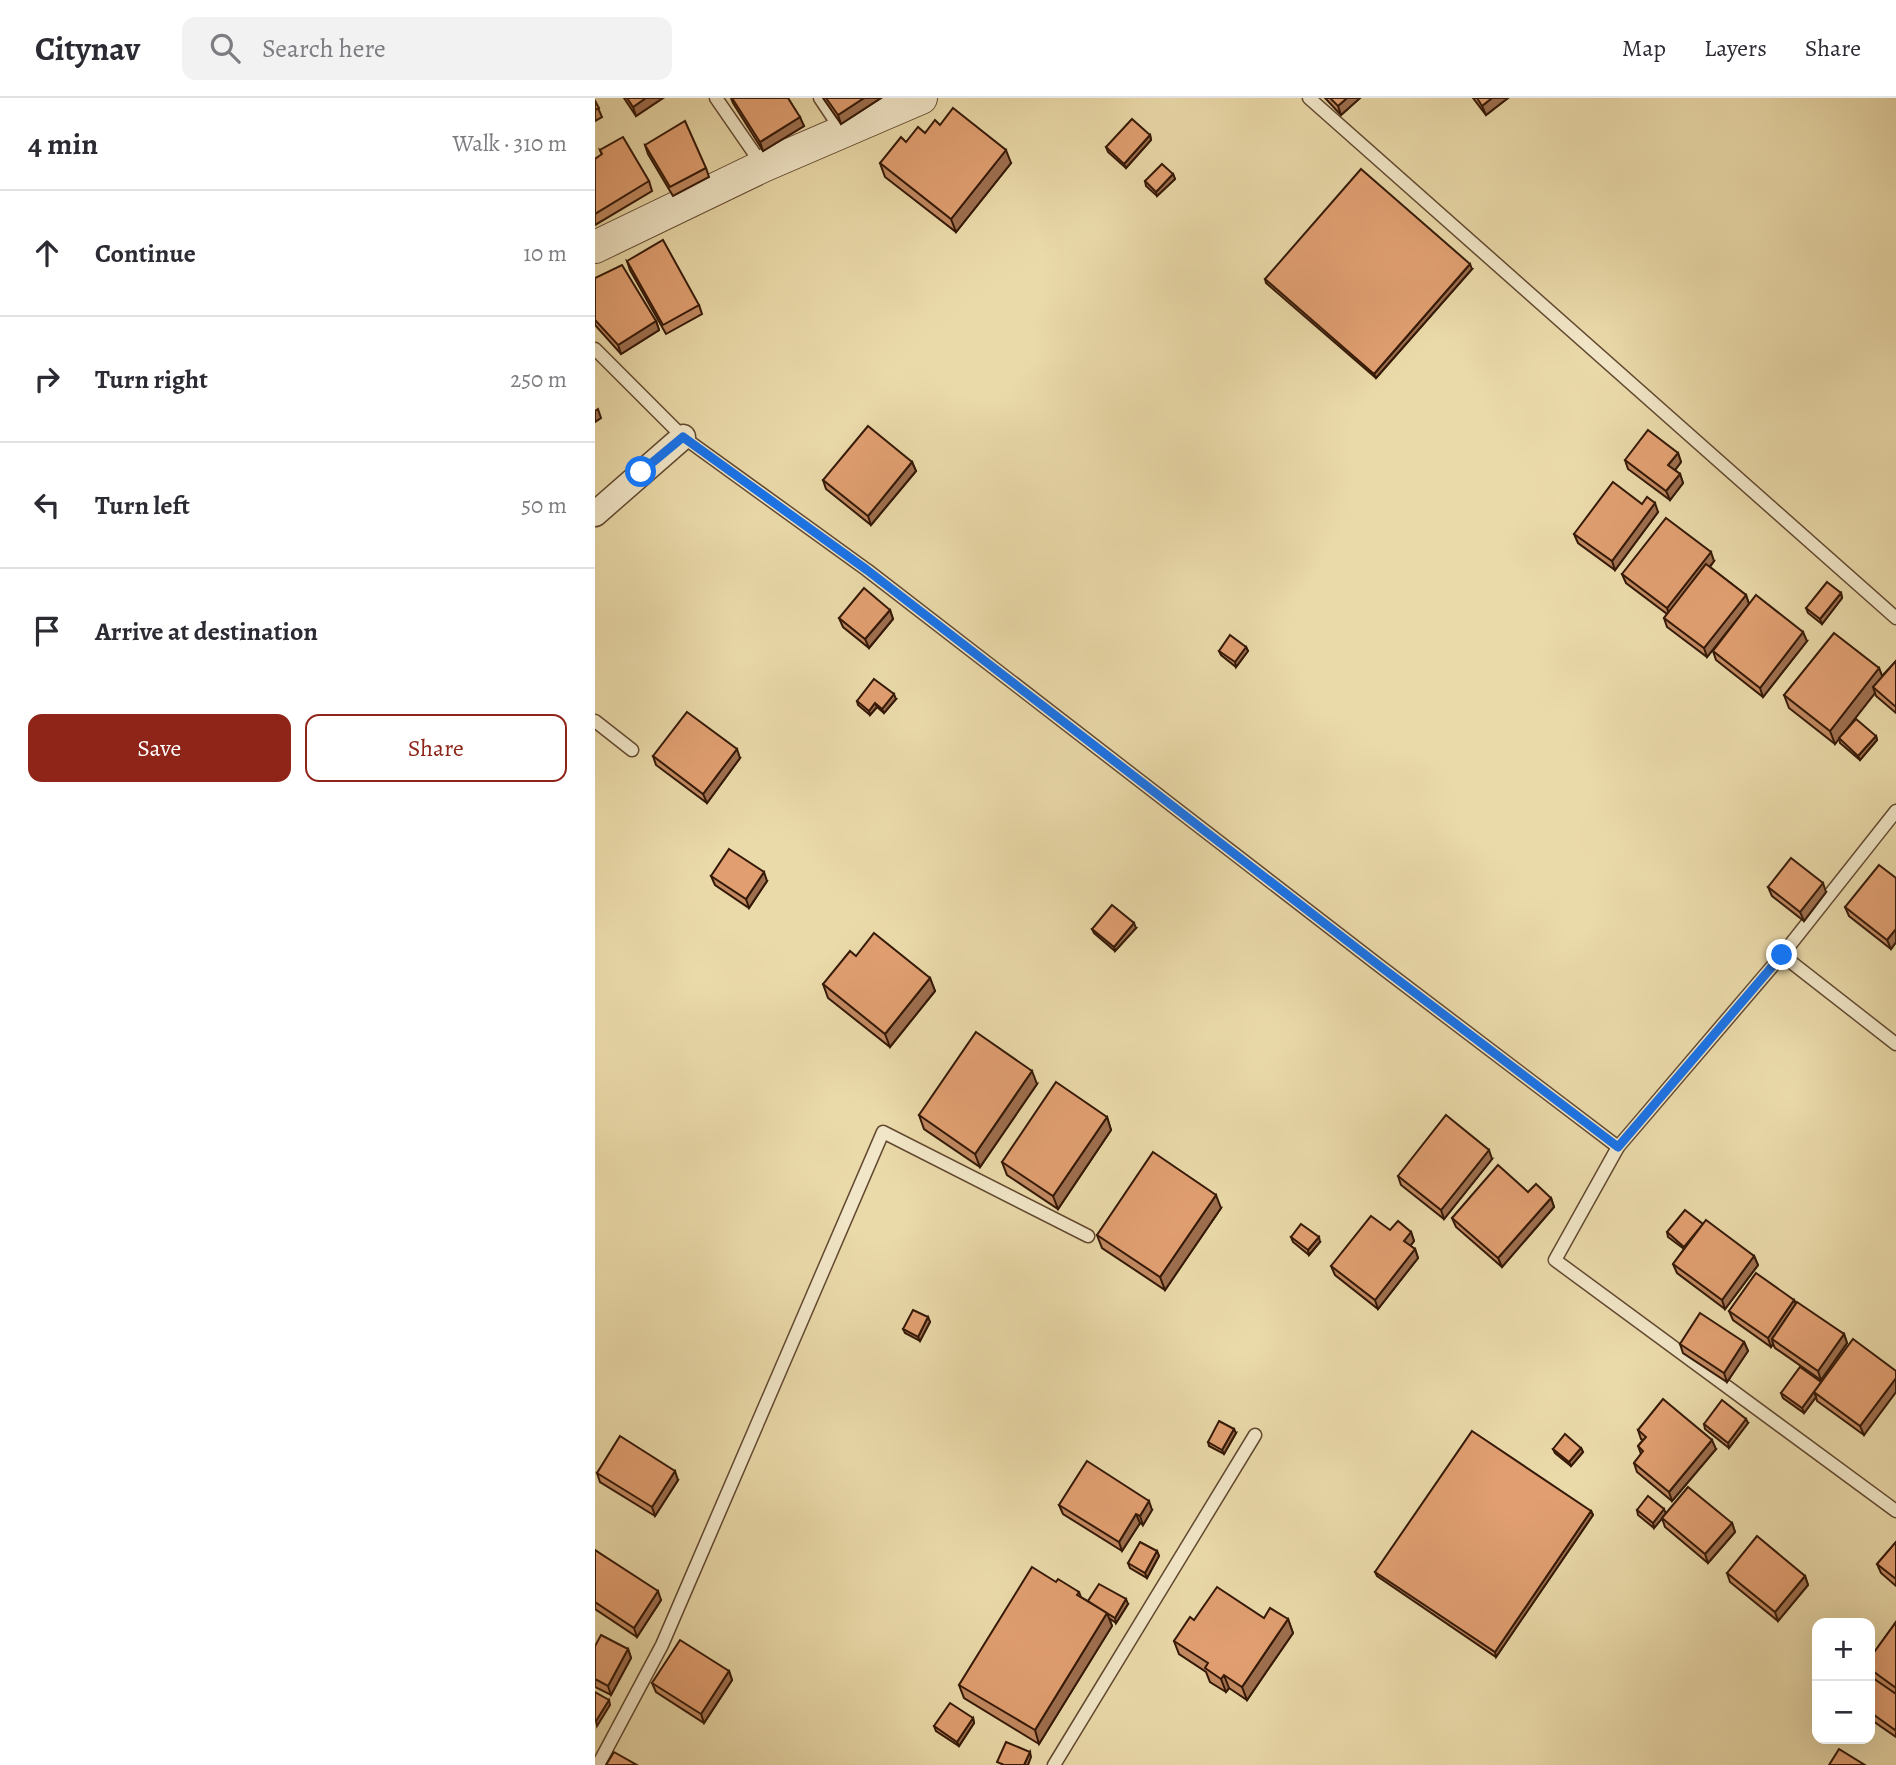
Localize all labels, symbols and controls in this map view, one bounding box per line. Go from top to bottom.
search box [182,17,672,80]
text: Citynav [35,26,140,71]
icon: search [206,29,244,67]
text: Search here [262,31,386,66]
text: Map [1622,32,1666,64]
text: Layers [1704,32,1767,64]
text: Share [1805,32,1861,64]
text: 4 min [28,124,98,164]
text: Walk · 310 m [453,128,567,159]
icon: ahead [28,234,66,272]
text: Continue [95,236,196,271]
text: 10 m [523,238,567,269]
icon: right [28,360,66,398]
text: Turn right [95,362,208,397]
text: 250 m [510,364,567,395]
route start [625,456,656,487]
icon: left [28,486,66,524]
text: Turn left [95,488,190,523]
text: 50 m [521,490,567,521]
icon: arrive [28,612,66,650]
text: Arrive at destination [95,614,318,649]
button: Save [28,714,291,782]
button: Share [305,714,567,782]
route end [1766,939,1797,970]
map controls [1812,1618,1875,1744]
button: + [1812,1618,1875,1681]
button: − [1812,1681,1875,1744]

